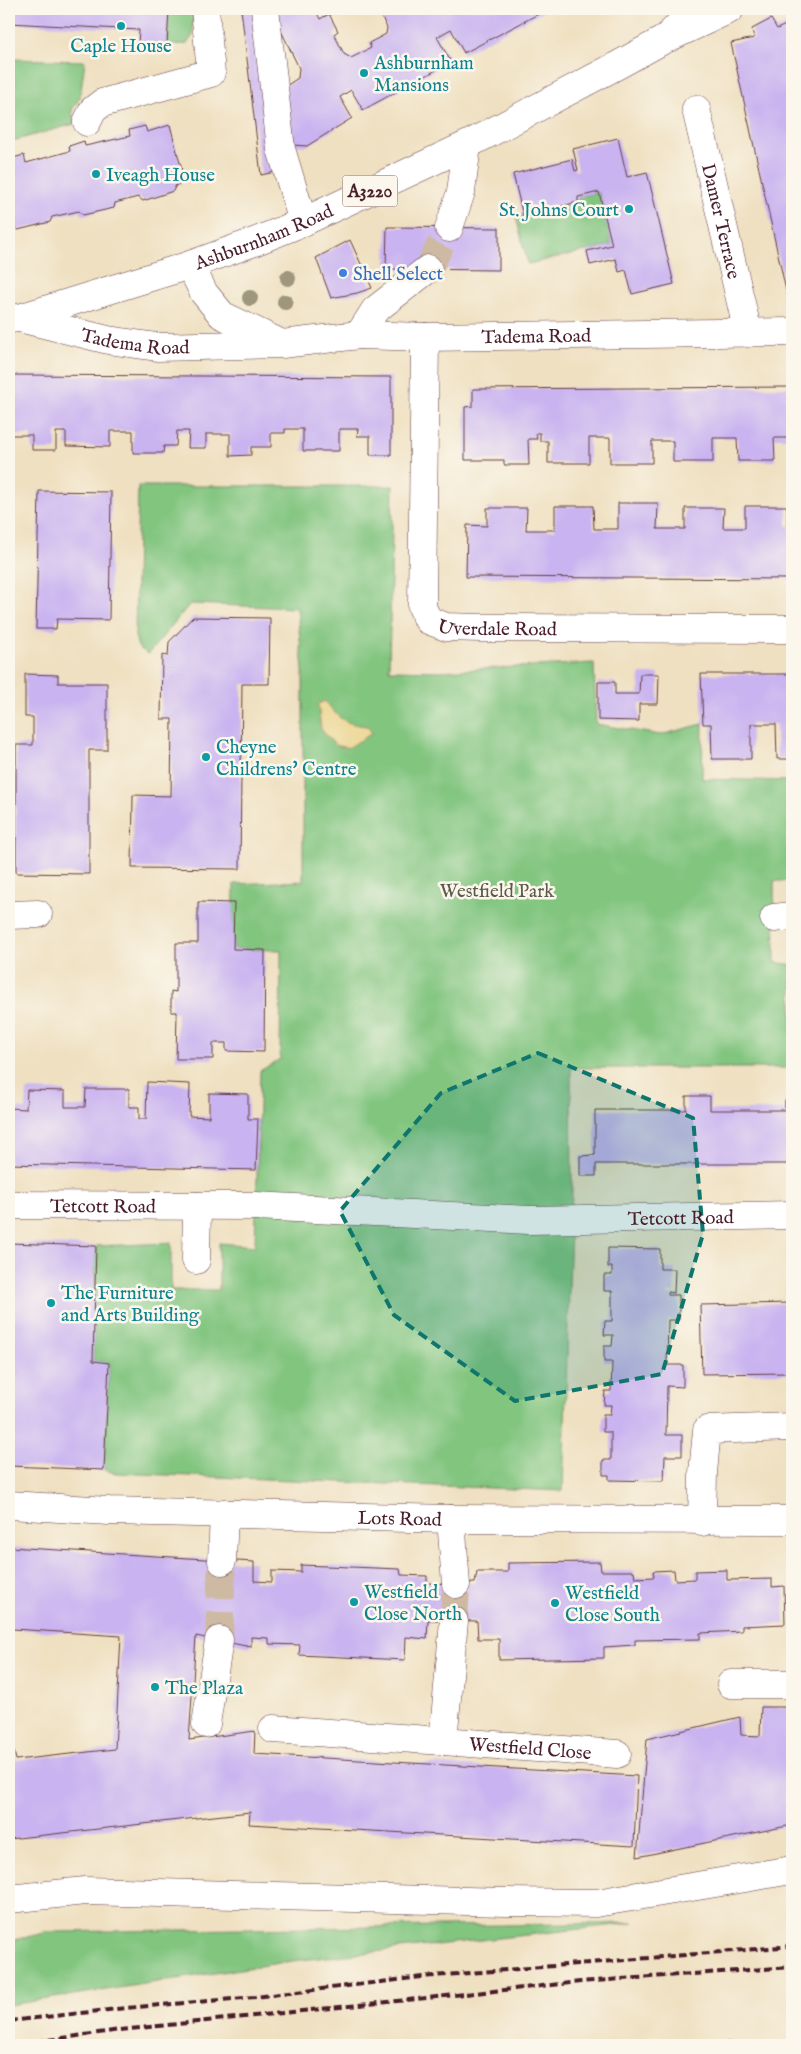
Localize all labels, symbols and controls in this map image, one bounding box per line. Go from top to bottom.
marker: Caple House [115,20,127,32]
place label: Caple House [70,35,172,59]
place label: Ashburnham Mansions [373,52,474,98]
marker: Ashburnham Mansions [358,67,370,79]
street label: Damer Terrace [695,161,745,282]
place label: Iveagh House [106,164,215,188]
marker: Iveagh House [90,168,102,180]
road number: A3220 [342,176,398,207]
street label: Ashburnham Road [191,199,338,277]
place label: St. Johns Court [499,199,619,223]
marker: St. Johns Court [623,203,635,215]
place label: Shell Select [353,263,444,287]
marker: Shell Select [337,267,349,279]
street label: Tadema Road [78,324,191,362]
street label: Tadema Road [481,325,592,350]
street label: Uverdale Road [433,615,558,643]
place label: Cheyne Childrens' Centre [216,736,357,782]
marker: Cheyne Childrens' Centre [200,751,212,763]
park label: Westfield Park [440,880,555,904]
street label: Tetcott Road [50,1195,157,1220]
street label: Tetcott Road [627,1206,735,1232]
place label: The Furniture and Arts Building [61,1282,200,1328]
marker: The Furniture and Arts Building [45,1297,57,1309]
street label: Lots Road [357,1507,443,1533]
place label: Westfield Close North [364,1581,462,1627]
place label: Westfield Close South [565,1582,660,1628]
marker: Westfield Close North [348,1596,360,1608]
marker: Westfield Close South [549,1597,561,1609]
place label: The Plaza [165,1677,244,1701]
marker: The Plaza [149,1681,161,1693]
street label: Westfield Close [468,1733,592,1766]

